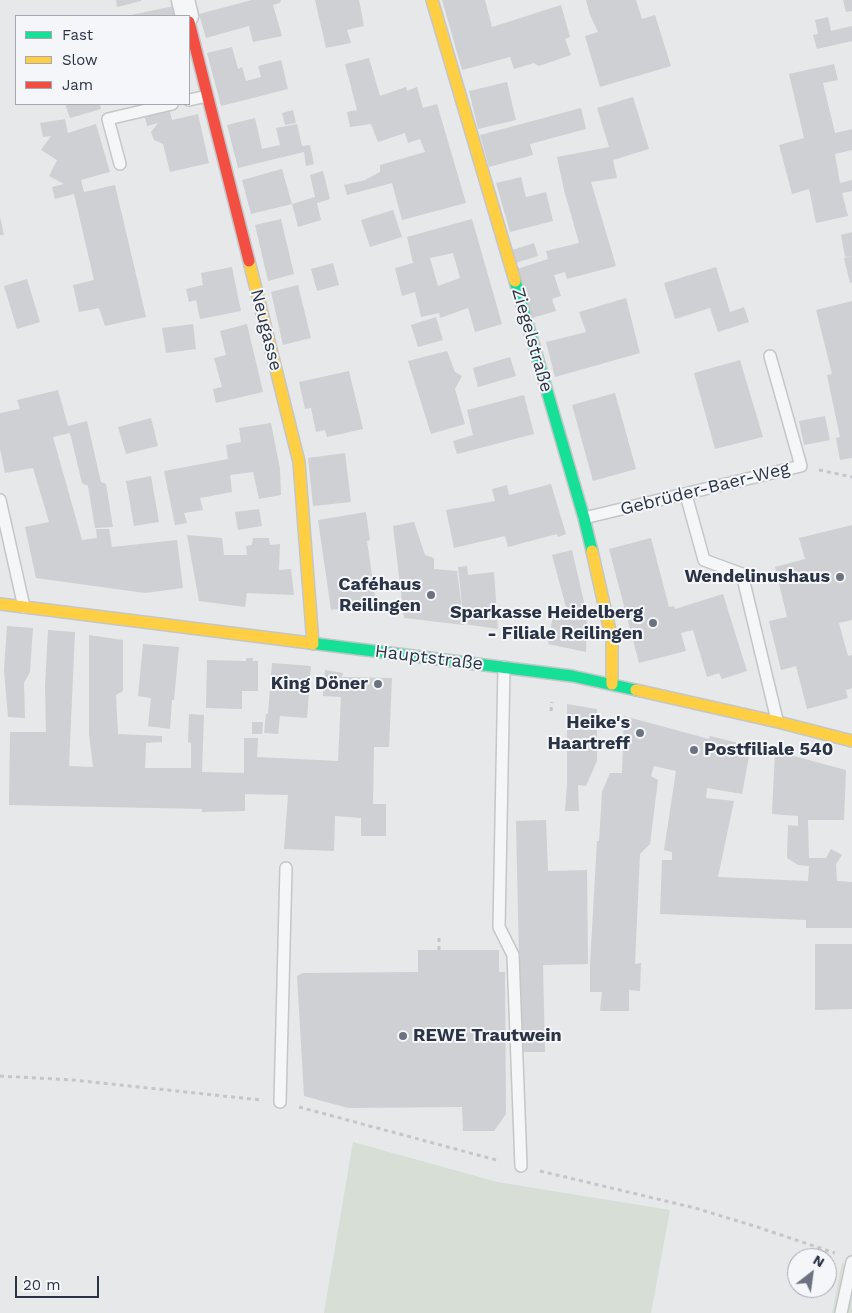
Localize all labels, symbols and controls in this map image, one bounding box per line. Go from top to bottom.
legend [15,15,190,105]
text: Fast [62,26,93,44]
text: Slow [62,51,98,69]
text: Jam [62,76,93,94]
street label: Ziegelstraße [507,285,557,395]
street label: Neugasse [245,287,287,373]
street label: Gebrüder-Baer-Weg [618,458,792,520]
place label: Wendelinushaus [684,566,830,588]
marker: Wendelinushaus [834,571,846,583]
place label: Caféhaus Reilingen [338,574,421,616]
marker: Caféhaus Reilingen [425,589,437,601]
place label: Sparkasse Heidelberg - Filiale Reilingen [450,602,643,644]
marker: Sparkasse Heidelberg - Filiale Reilingen [647,617,659,629]
street label: Hauptstraße [374,641,484,675]
place label: King Döner [271,673,368,695]
marker: King Döner [372,678,384,690]
place label: Heike's Haartreff [547,712,630,754]
marker: Heike's Haartreff [634,727,646,739]
place label: Postfiliale 540 [704,739,833,761]
marker: Postfiliale 540 [688,744,700,756]
place label: REWE Trautwein [413,1025,562,1047]
marker: REWE Trautwein [397,1030,409,1042]
north arrow [787,1248,837,1298]
text: N [811,1251,827,1270]
scale bar [18,1266,101,1298]
text: 20 m [23,1276,61,1294]

